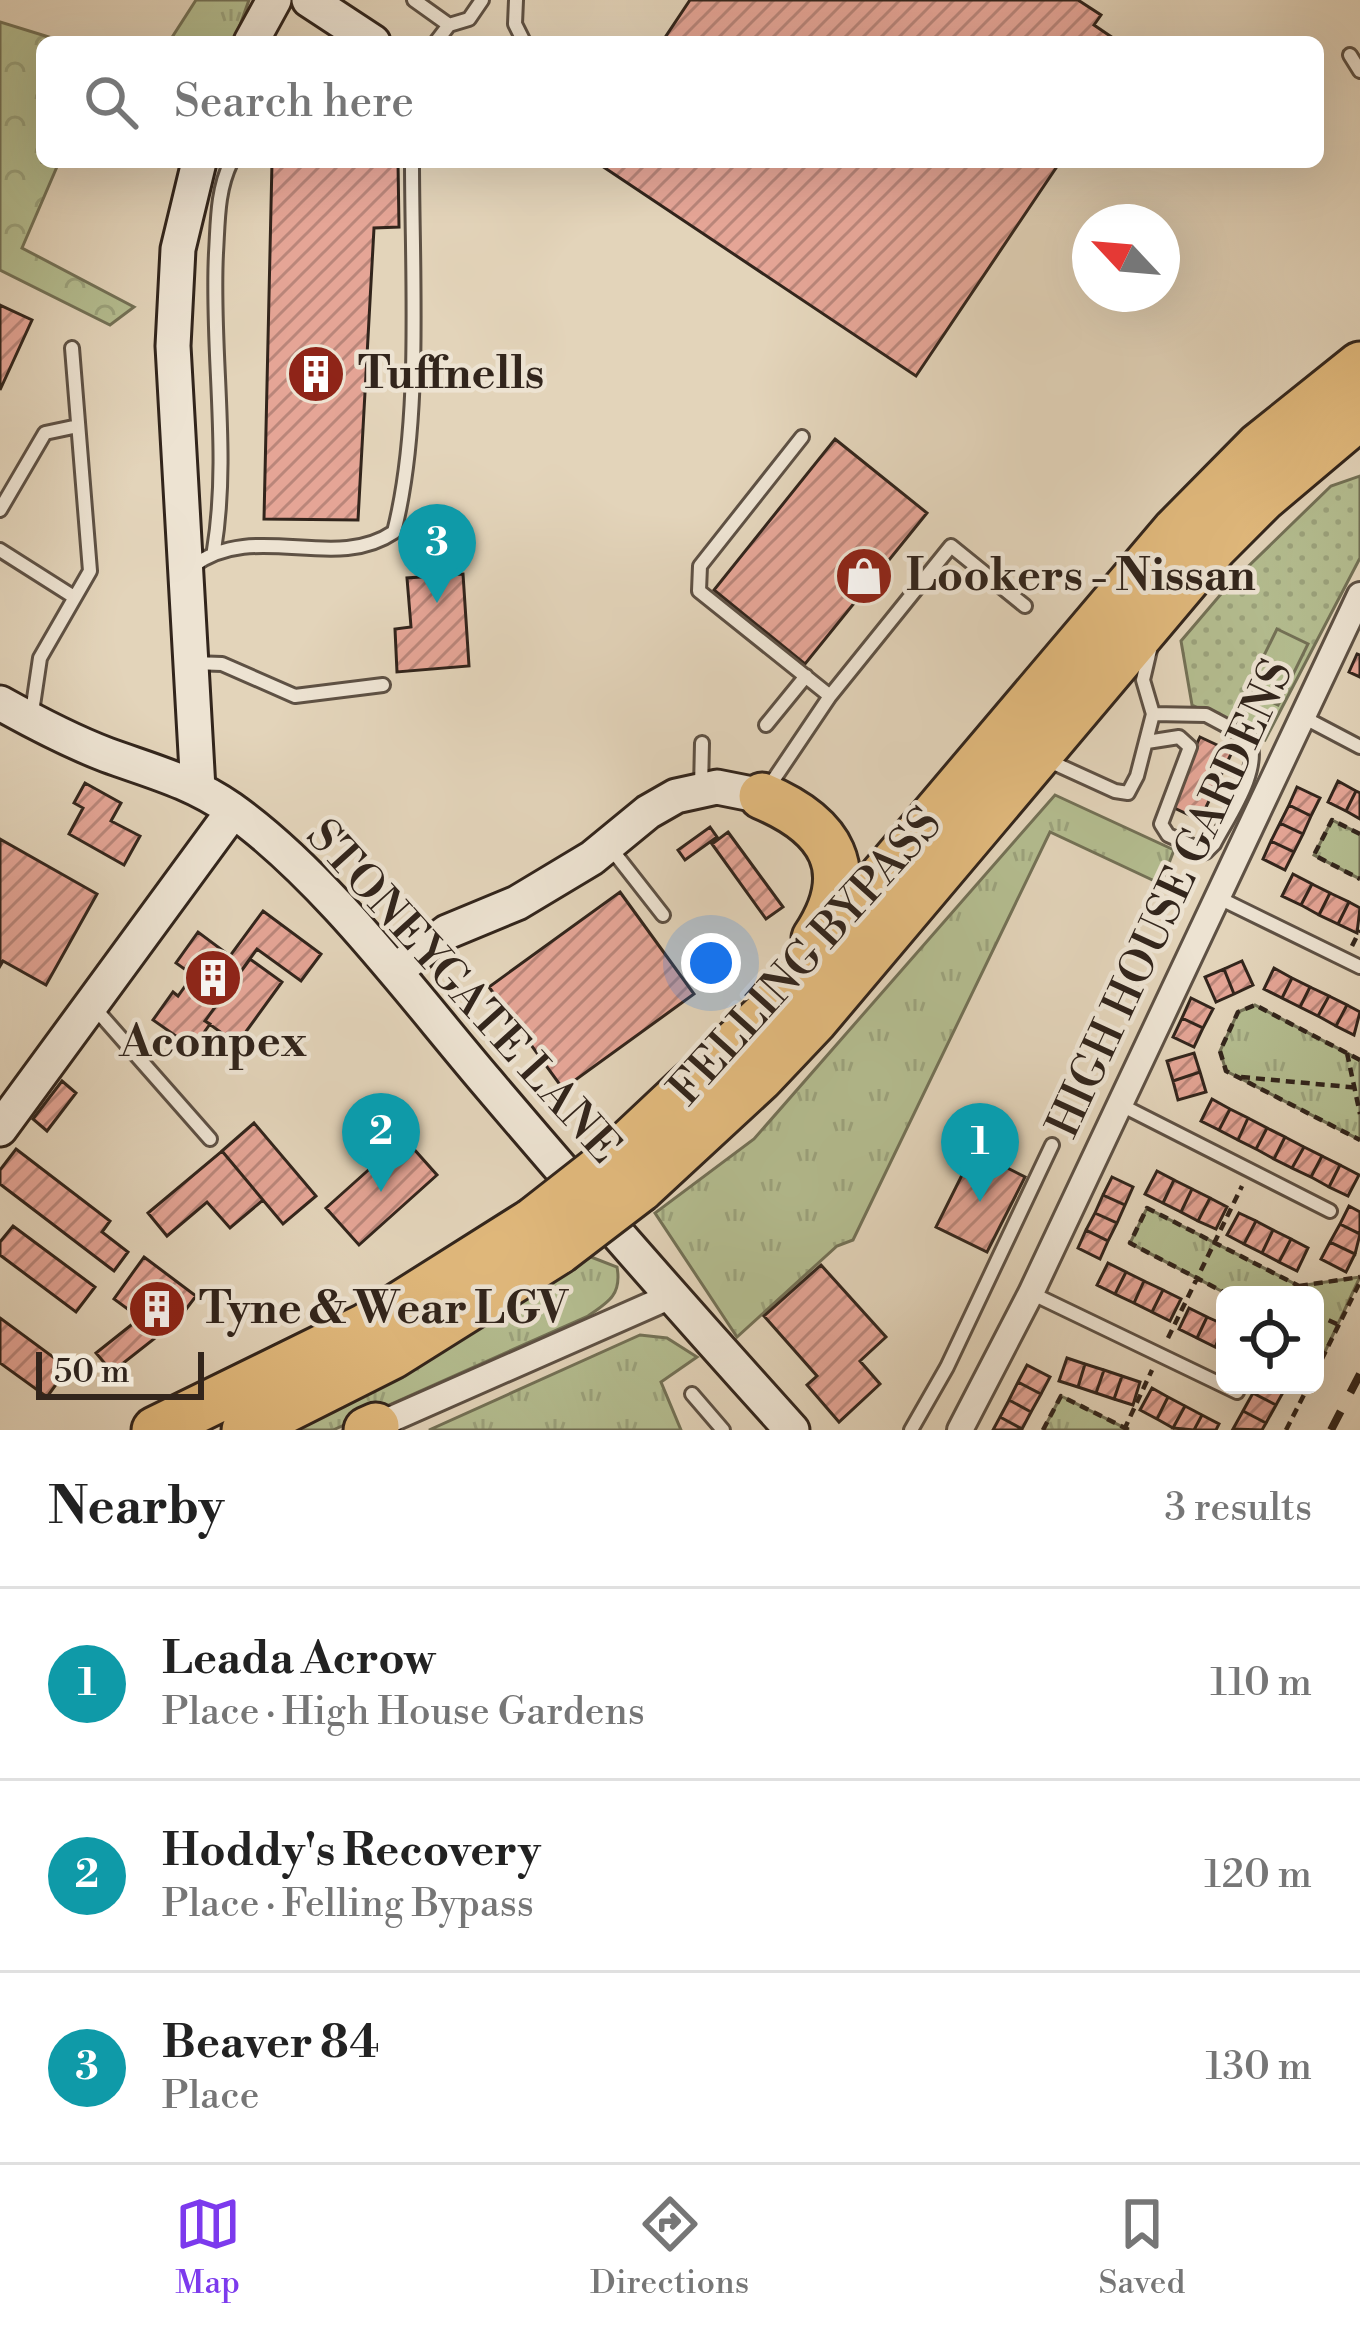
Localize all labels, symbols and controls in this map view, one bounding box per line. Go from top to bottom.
search box [36,36,1324,168]
icon: search [78,69,144,135]
text: Search here [174,74,414,131]
north arrow [1072,204,1180,312]
building icon: Tuffnells [285,343,347,405]
place label: Tuffnells [358,346,544,403]
pin: 3 [398,504,476,603]
shop icon: Lookers - Nissan [833,545,895,607]
place label: Lookers - Nissan [906,548,1256,605]
street label: HIGH HOUSE GARDENS [1035,651,1307,1147]
street label: FELLING BYPASS [657,796,955,1118]
street label: STONEYGATE LANE [294,808,632,1176]
your location [681,933,741,993]
building icon: Aconpex [182,947,244,1009]
place label: Aconpex [118,1014,307,1071]
pin: 2 [342,1093,420,1192]
pin: 1 [941,1103,1019,1202]
building icon: Tyne & Wear LGV [126,1278,188,1340]
place label: Tyne & Wear LGV [199,1281,569,1338]
map controls [1216,1286,1324,1394]
button: locate [1216,1286,1324,1394]
scale bar [36,1346,204,1399]
text: 50 m [54,1352,130,1393]
text: Nearby [48,1476,224,1540]
text: 3 results [1164,1484,1312,1533]
text: Leada Acrow [162,1631,435,1688]
text: 1 [78,1659,96,1708]
text: 110 m [1210,1659,1312,1708]
text: Place · High House Gardens [162,1688,645,1737]
text: Hoddy's Recovery [162,1823,541,1880]
text: 2 [75,1851,99,1900]
text: 120 m [1204,1851,1312,1900]
text: Place · Felling Bypass [162,1880,534,1929]
text: Beaver 84 [162,2015,380,2072]
text: 3 [75,2043,99,2092]
text: 130 m [1206,2043,1312,2092]
text: Place [162,2072,259,2121]
tab: Map [175,2191,241,2304]
tab: Directions [590,2191,749,2304]
tab: Saved [1099,2191,1185,2304]

